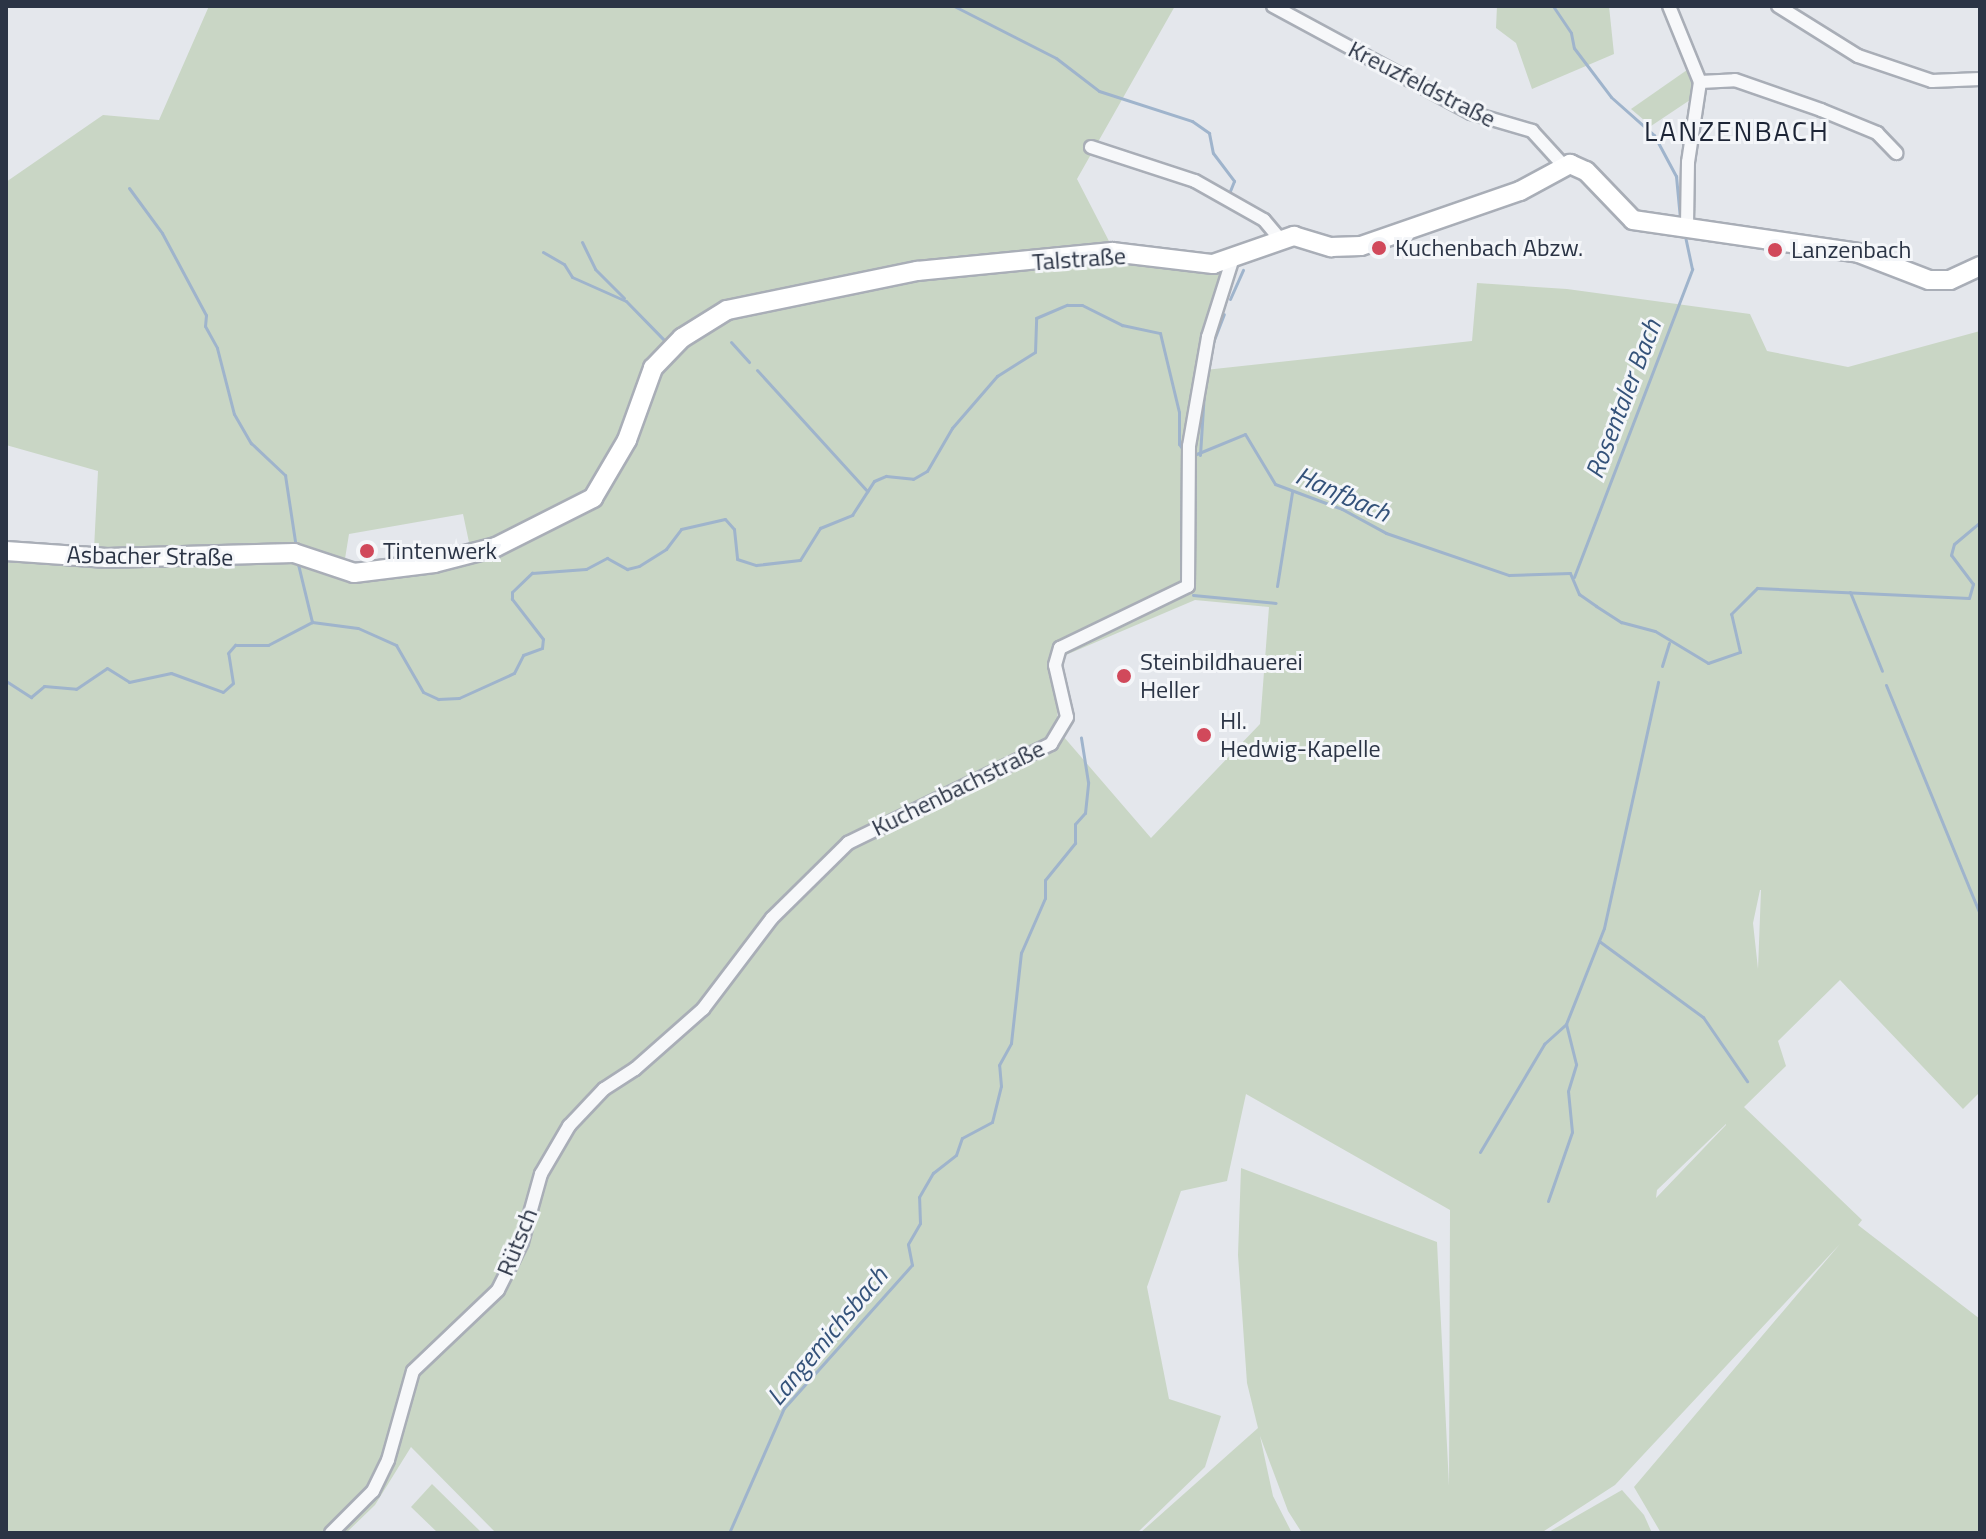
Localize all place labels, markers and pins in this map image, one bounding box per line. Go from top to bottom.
place label: Kuchenbach Abzw. [1395,234,1583,262]
place label: Lanzenbach [1791,236,1911,264]
marker: Kuchenbach Abzw. [1370,239,1388,257]
marker: Lanzenbach [1766,241,1784,259]
place label: Tintenwerk [383,537,497,565]
marker: Tintenwerk [358,542,376,560]
place label: Steinbildhauerei Heller [1140,648,1303,704]
marker: Steinbildhauerei Heller [1115,667,1133,685]
place label: Hl. Hedwig-Kapelle [1220,707,1381,763]
marker: Hl. Hedwig-Kapelle [1195,726,1213,744]

